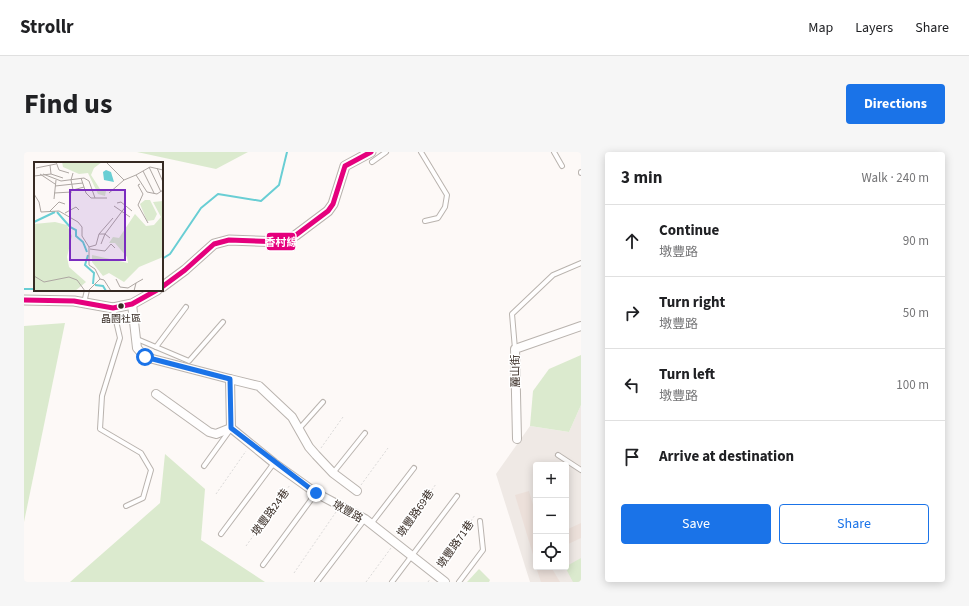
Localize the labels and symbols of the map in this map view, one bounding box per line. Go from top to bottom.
inset map [34,162,163,291]
line badge: 香村線 [266,232,296,251]
text: 香村線 [265,235,298,250]
marker: 晶園社區 [116,301,126,311]
place label: 晶園社區 [101,312,141,326]
route start [136,348,154,366]
street label: 麗山街 [508,354,523,388]
route end [307,484,325,502]
street label: 墩豐路24巷 [248,486,293,539]
street label: 墩豐路69巷 [394,486,437,540]
street label: 墩豐路 [330,497,366,526]
street label: 墩豐路71巷 [434,517,477,571]

